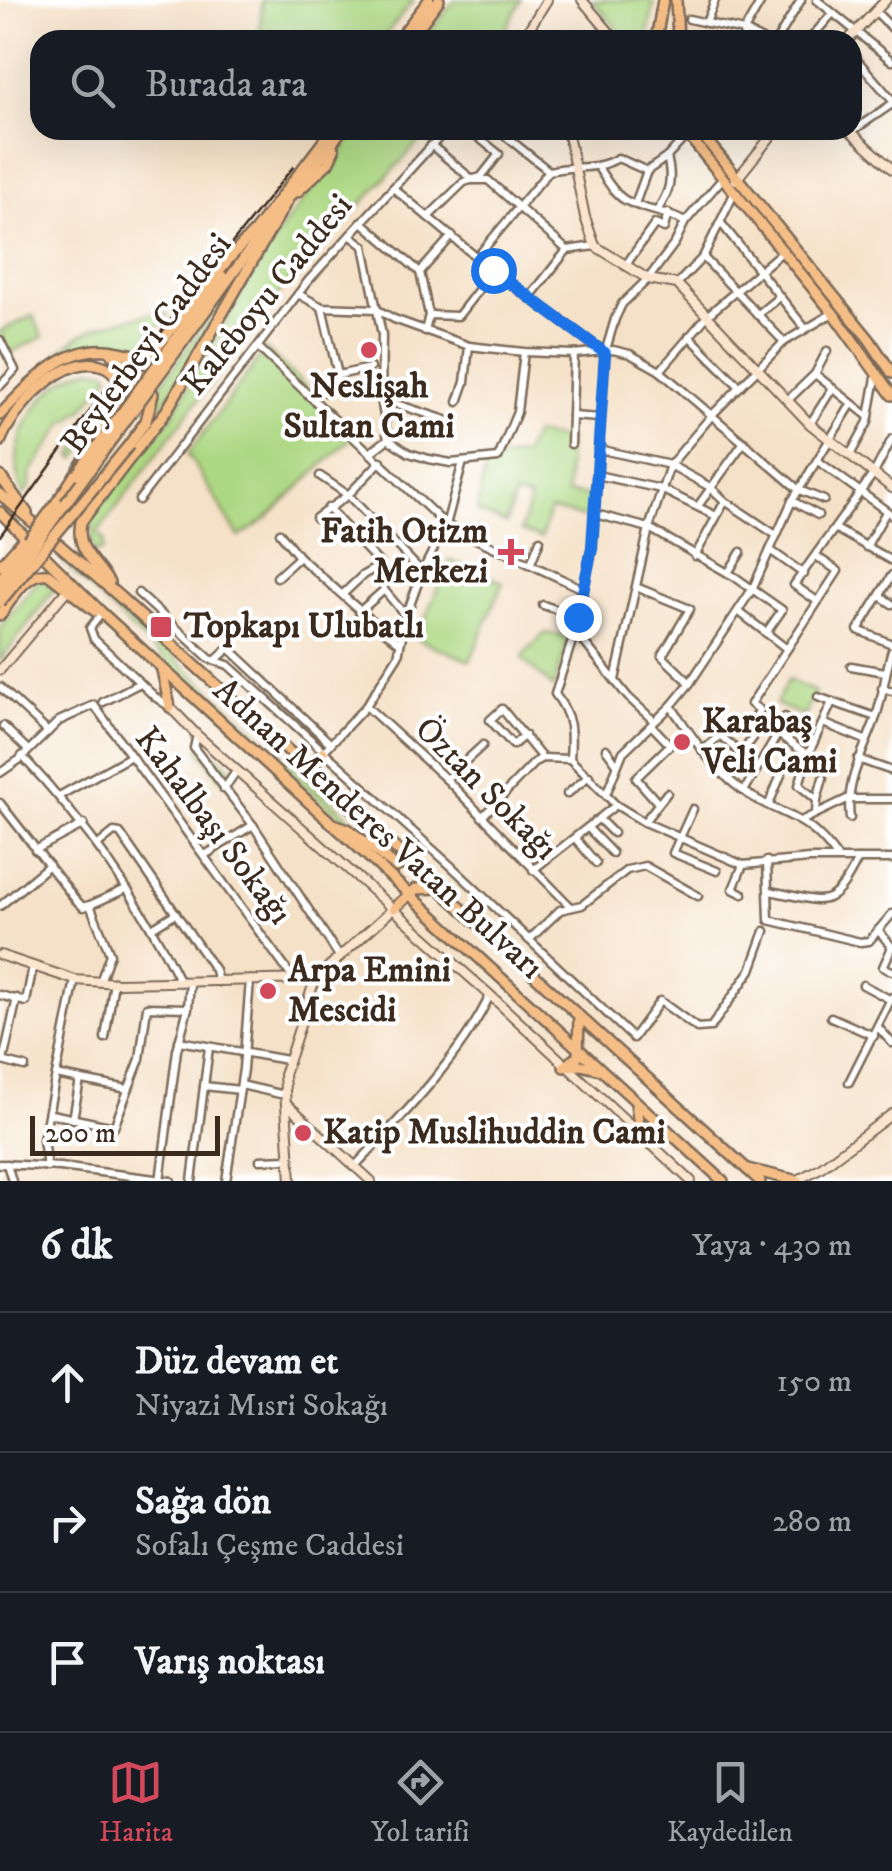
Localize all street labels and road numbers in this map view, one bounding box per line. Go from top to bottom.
street label: Kaleboyu Caddesi [173,185,363,405]
street label: Beylerbeyi Caddesi [52,225,242,463]
street label: Adnan Menderes Vatan Bulvarı [204,669,552,989]
street label: Öztan Sokağı [405,708,567,870]
street label: Kahalbaşı Sokağı [124,718,302,934]

